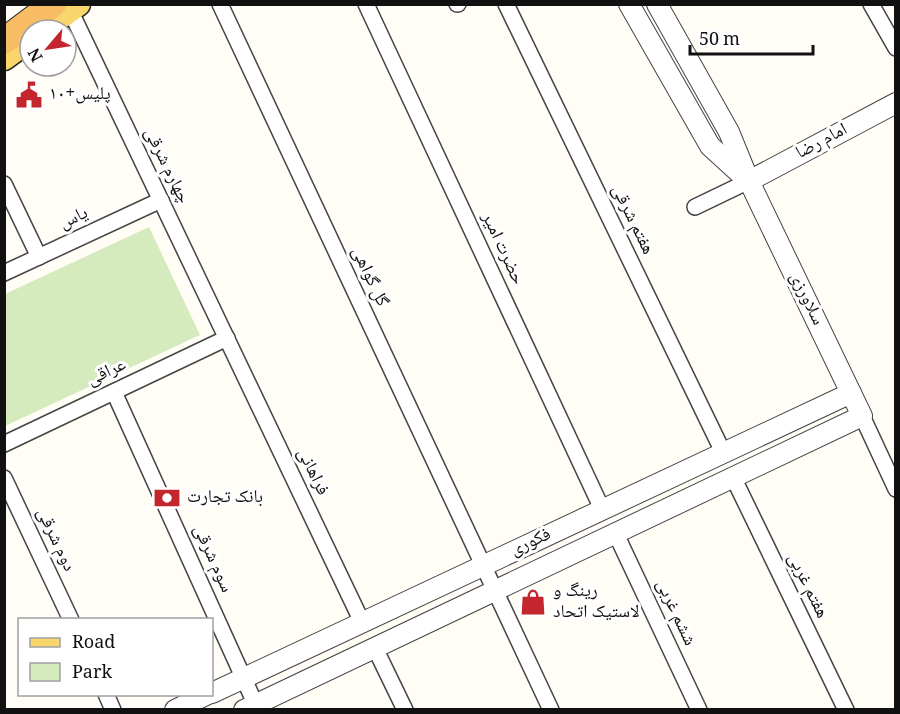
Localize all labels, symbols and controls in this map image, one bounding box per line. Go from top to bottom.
north arrow [18,18,78,78]
scale bar [690,18,813,56]
text: 50 m [699,26,740,56]
text: N [22,42,52,66]
public building icon: پلیس+۱۰ [14,80,44,110]
place label: پلیس+۱۰ [49,80,111,110]
street label: امام رضا [790,116,854,168]
street label: چهارم شرقی [135,123,197,209]
street label: هفتم شرقی [602,180,662,260]
street label: یاس [55,199,93,239]
street label: حضرت امیر [472,207,532,290]
street label: گل گواهی [342,242,396,313]
street label: سلاورزی [780,267,832,331]
street label: عراقی [82,351,132,395]
street label: فراهانی [288,443,336,501]
bank icon: بانک تجارت [152,483,182,513]
place label: بانک تجارت [187,483,263,513]
street label: دوم شرقی [27,503,83,577]
street label: سوم شرقی [184,520,240,598]
street label: فکوری [505,520,557,566]
street label: هفتم غربی [778,548,836,624]
street label: ششم غربی [646,575,704,651]
place label: رینگ و لاستیک اتحاد [553,577,640,628]
shop icon: رینگ و لاستیک اتحاد [518,587,548,617]
legend [18,618,213,696]
text: Road [72,629,115,659]
text: Park [72,659,112,689]

